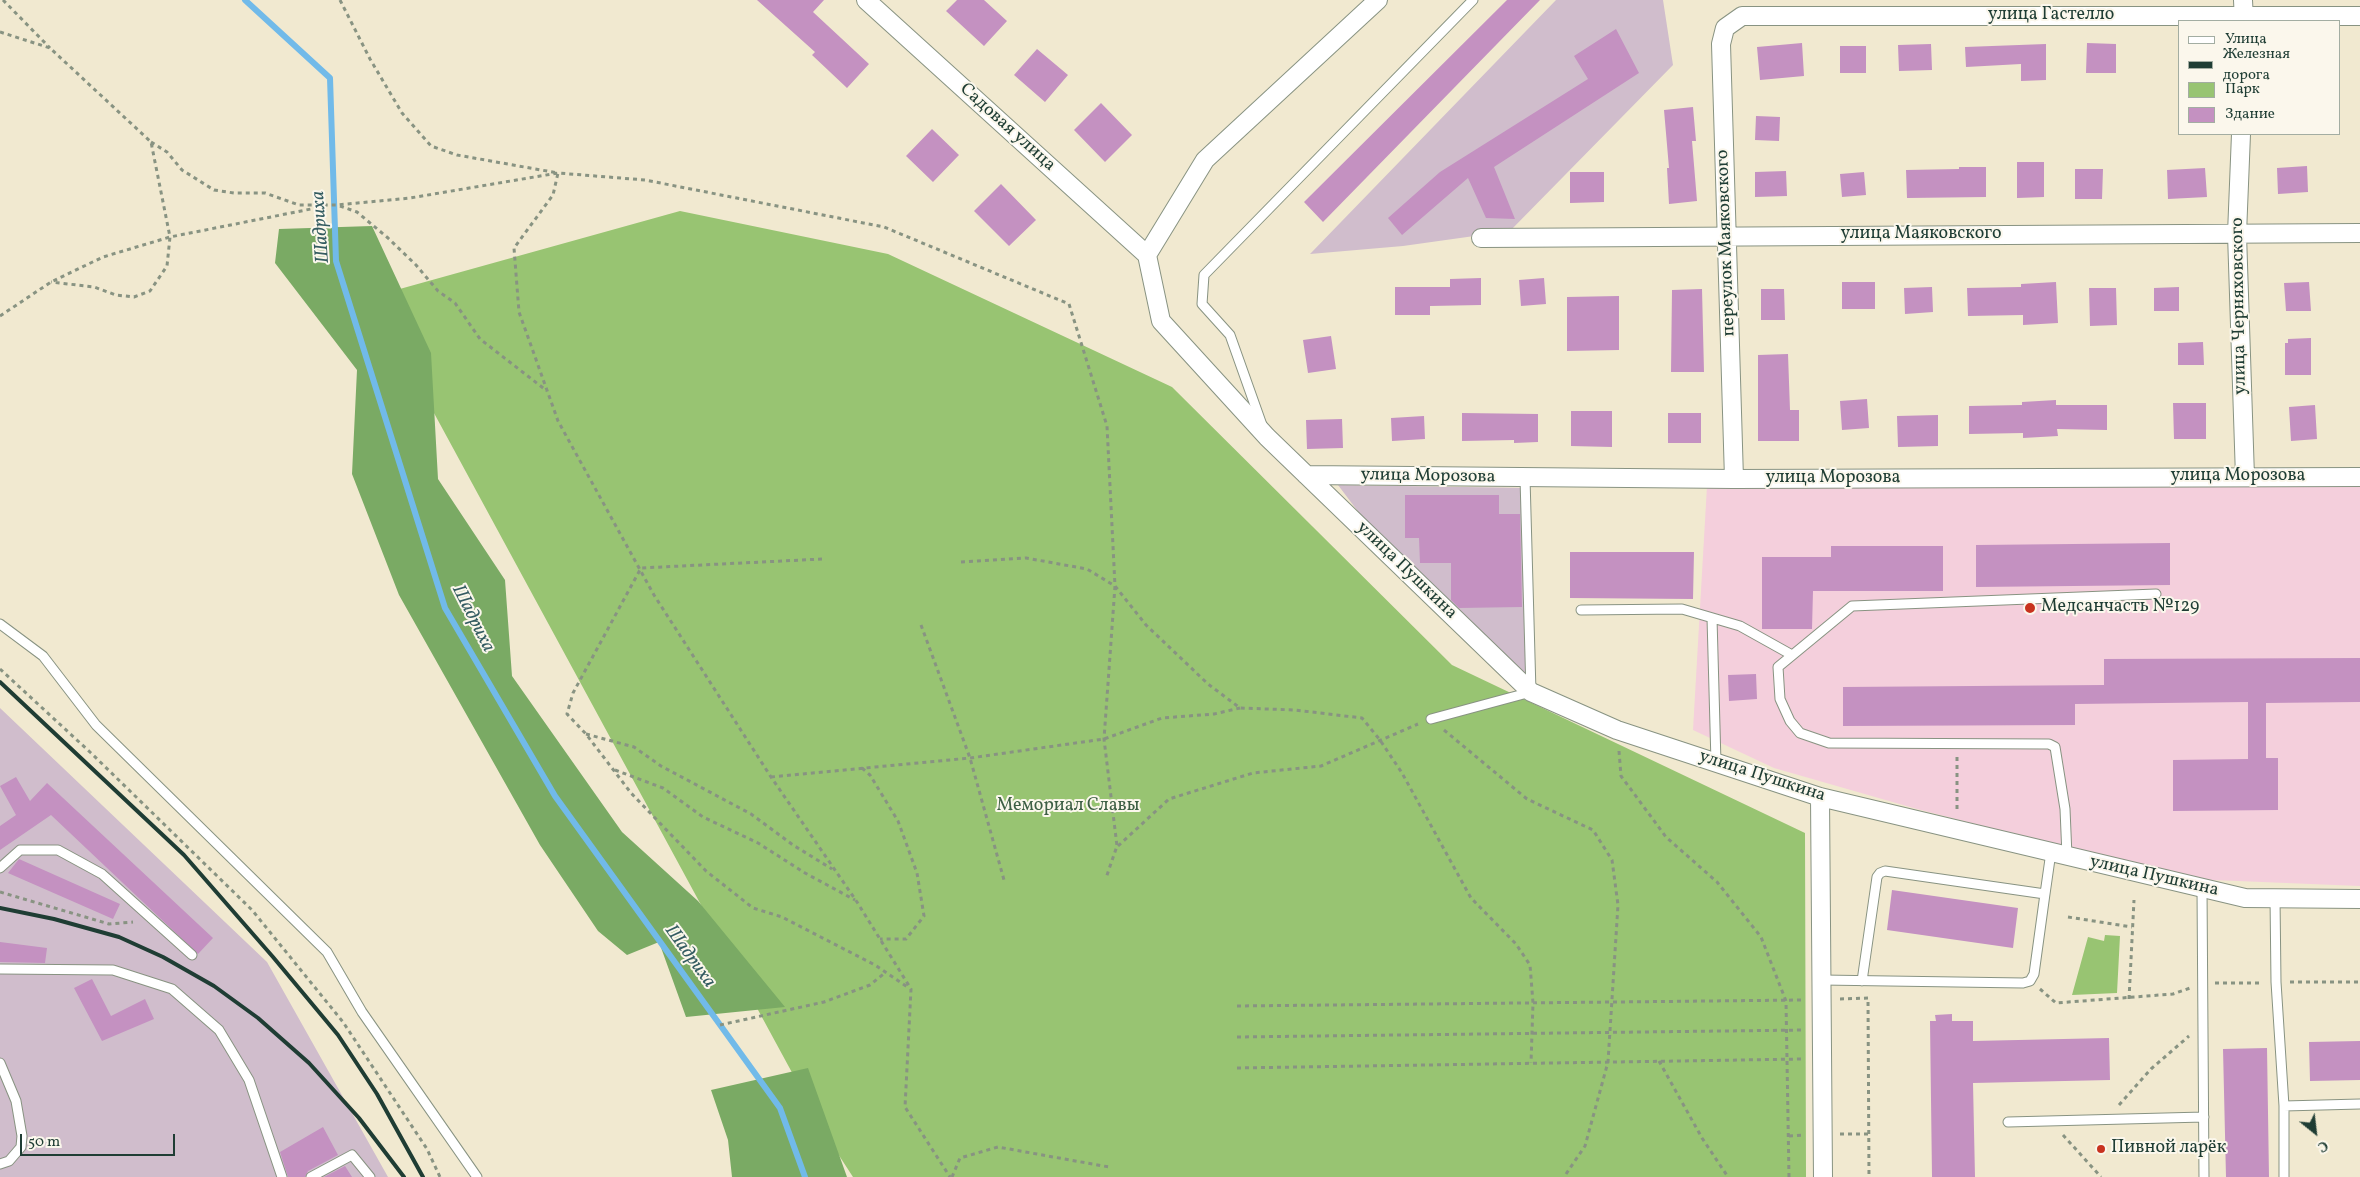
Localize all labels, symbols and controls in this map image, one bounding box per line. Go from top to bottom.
street label: улица Гастелло [1988,5,2114,27]
legend [2178,20,2340,135]
text: Улица [2225,29,2267,50]
text: Железная дорога [2223,44,2290,86]
street label: Садовая улица [955,79,1059,177]
text: Парк [2225,79,2260,100]
text: Здание [2225,104,2275,125]
street label: переулок Маяковского [1713,149,1741,337]
water label: Шадриха [308,190,336,264]
street label: улица Черняховского [2228,217,2252,395]
street label: улица Маяковского [1840,224,2002,246]
street label: улица Морозова [1360,465,1496,489]
street label: улица Морозова [2170,466,2306,488]
street label: улица Морозова [1765,468,1901,490]
street label: улица Пушкина [1351,517,1461,625]
water label: Шадриха [445,582,499,656]
place label: Медсанчасть №129 [2041,597,2199,619]
marker: Медсанчасть №129 [2023,601,2037,615]
street label: улица Пушкина [1696,746,1828,808]
park label: Мемориал Славы [997,796,1139,818]
street label: улица Пушкина [2087,852,2221,902]
water label: Шадриха [659,921,719,993]
north arrow [2290,1107,2340,1157]
scale bar [22,1124,178,1156]
text: 50 m [28,1132,60,1153]
text: С [2314,1135,2331,1156]
place label: Пивной ларёк [2111,1138,2226,1160]
marker: Пивной ларёк [2095,1143,2107,1155]

